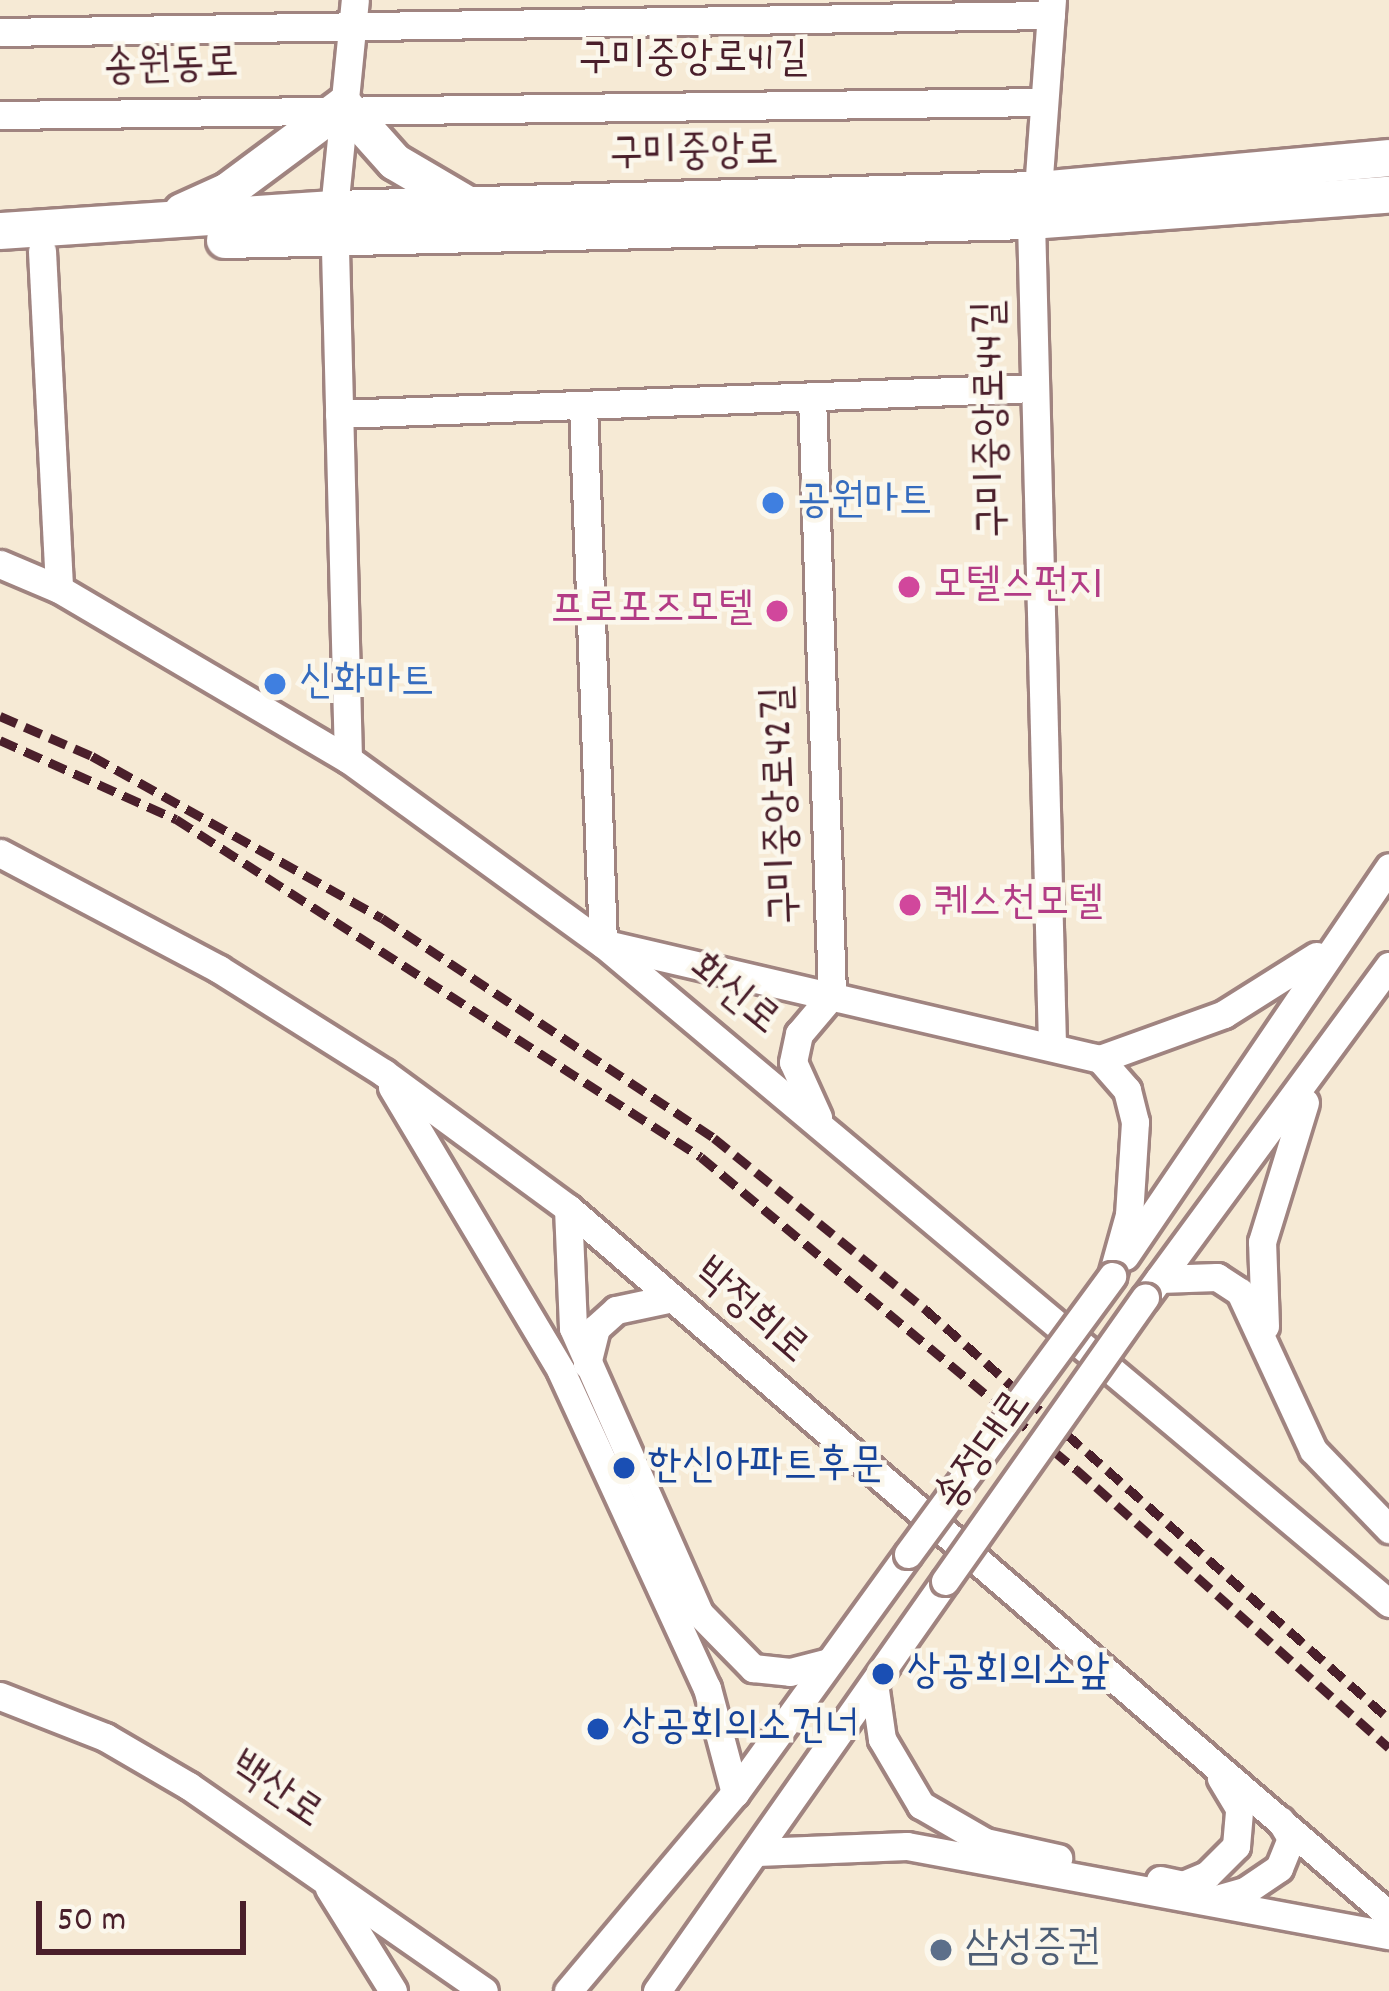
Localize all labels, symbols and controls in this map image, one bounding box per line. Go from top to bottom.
street label: 구미중앙로41길 [578,36,808,86]
street label: 송원동로 [103,40,239,96]
street label: 구미중앙로 [609,128,779,182]
street label: 구미중앙로44길 [967,300,1021,538]
place label: 공원마트 [797,478,932,528]
marker: 공원마트 [760,490,786,516]
place label: 모텔스펀지 [933,562,1102,612]
marker: 모텔스펀지 [896,574,922,600]
place label: 프로포즈모텔 [550,586,753,636]
marker: 프로포즈모텔 [764,598,790,624]
place label: 신화마트 [299,659,434,709]
marker: 신화마트 [262,671,288,697]
street label: 구미중앙로42길 [755,685,813,925]
place label: 퀘스천모텔 [934,880,1103,930]
marker: 퀘스천모텔 [897,892,923,918]
street label: 화신로 [678,945,788,1047]
street label: 박정희로 [682,1250,818,1376]
street label: 송정대로 [926,1382,1044,1522]
place label: 한신아파트후문 [648,1443,885,1493]
marker: 한신아파트후문 [611,1455,637,1481]
place label: 상공회의소앞 [907,1649,1110,1699]
marker: 상공회의소앞 [870,1661,896,1687]
place label: 상공회의소건너 [622,1704,859,1754]
marker: 상공회의소건너 [585,1716,611,1742]
street label: 백산로 [219,1743,331,1841]
scale bar [42,1877,252,1951]
text: 50 m [57,1896,126,1948]
place label: 삼성증권 [965,1925,1100,1975]
marker: 삼성증권 [928,1937,954,1963]

